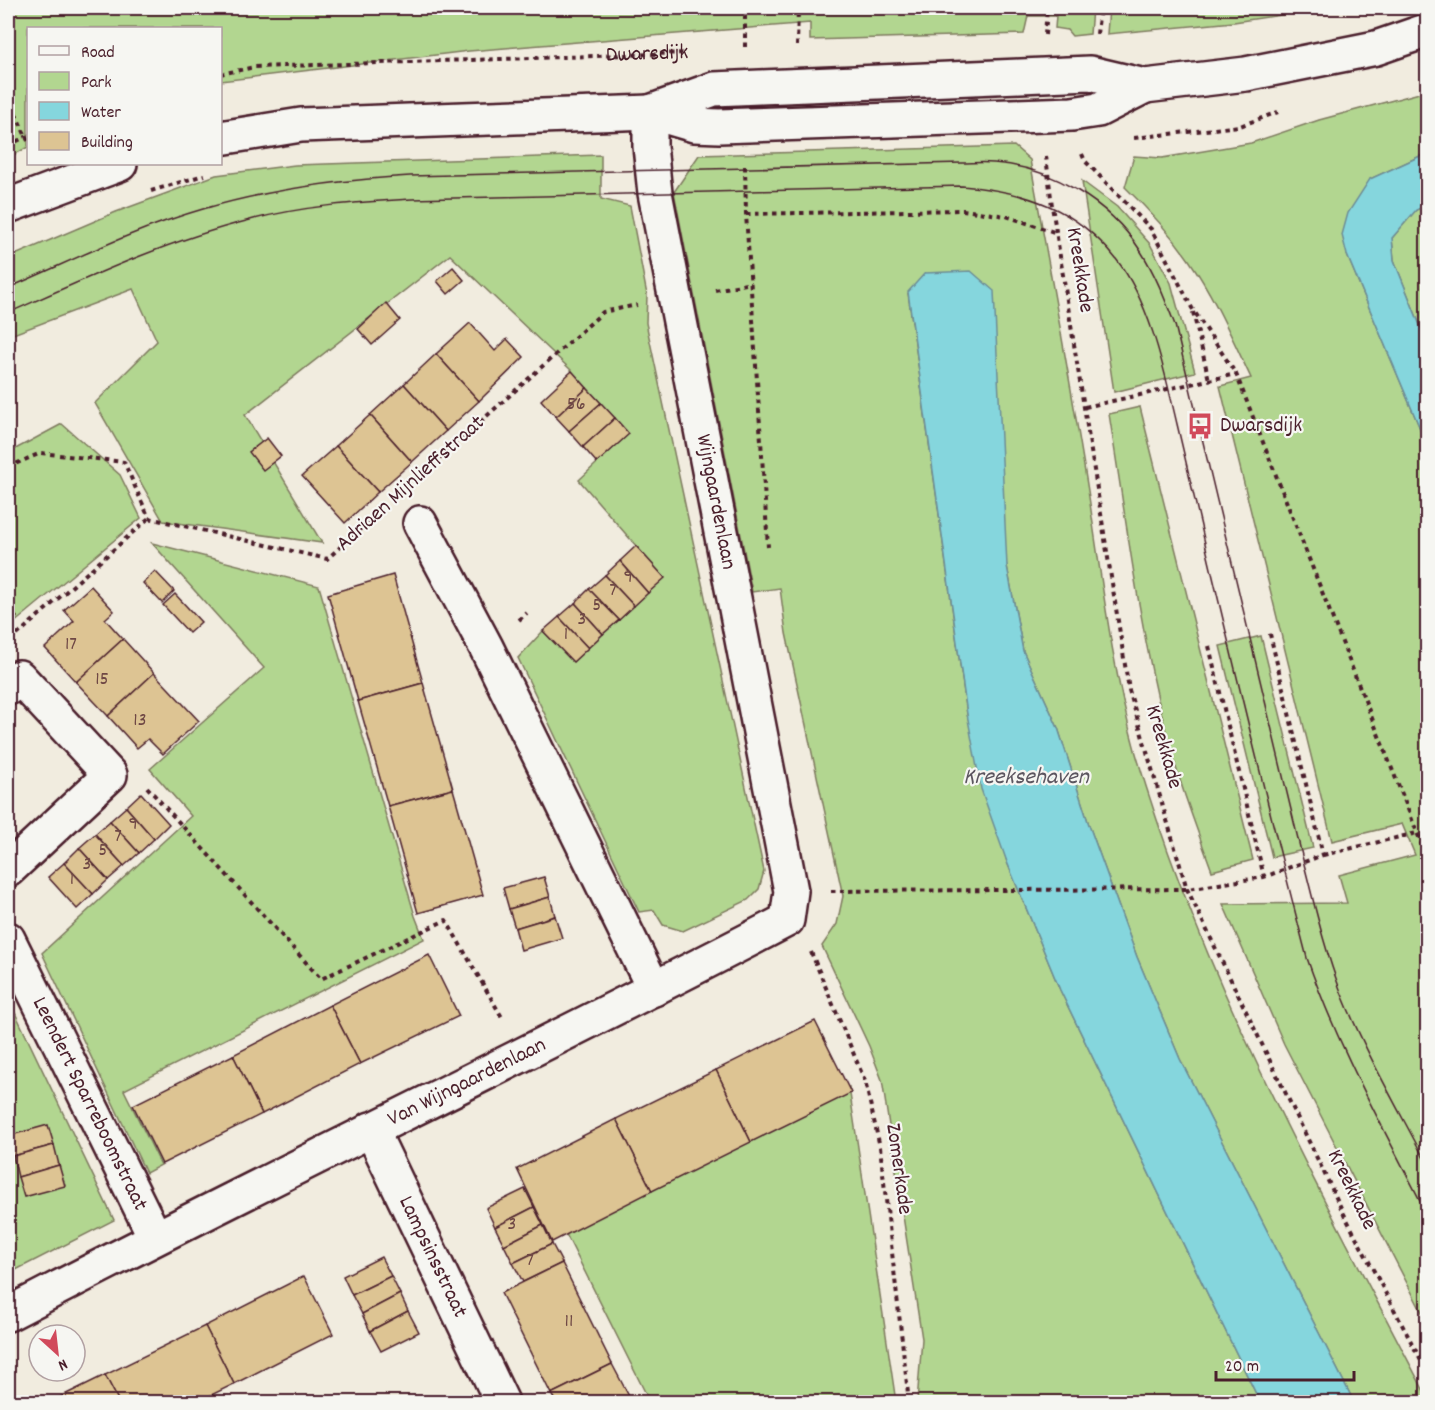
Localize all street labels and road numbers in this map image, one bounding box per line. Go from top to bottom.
street label: Dwarsdijk [605,37,689,71]
street label: Kreekkade [1057,225,1101,315]
street label: Adriaen Mijnlieffstraat [330,409,492,559]
street label: Wijngaardenlaan [687,432,743,572]
street label: Kreekkade [1136,701,1190,793]
street label: Leendert Sparreboomstraat [24,992,155,1216]
street label: Van Wijngaardenlaan [382,1030,551,1135]
street label: Zomerkade [876,1121,920,1217]
street label: Kreekkade [1318,1145,1384,1235]
street label: Lampsinsstraat [390,1191,475,1323]

